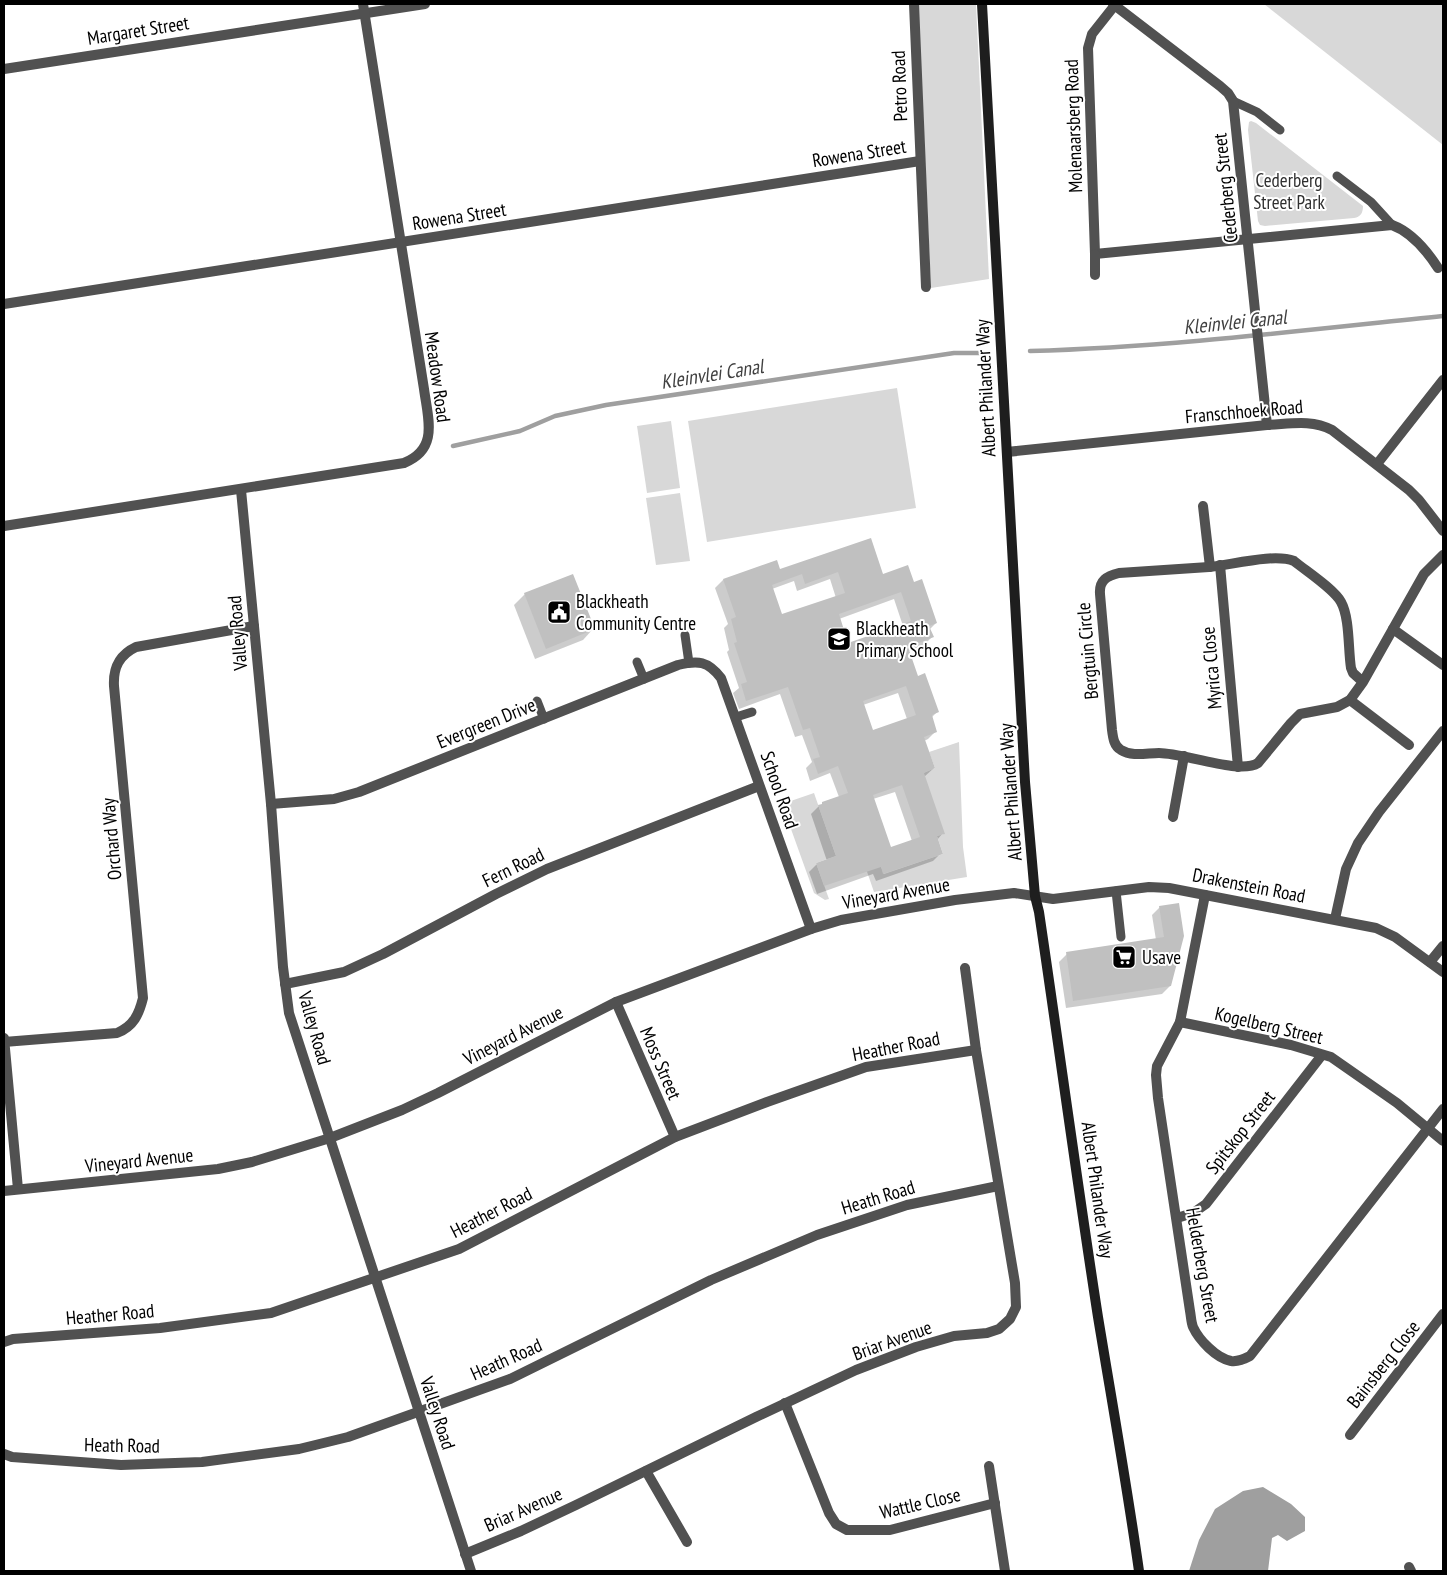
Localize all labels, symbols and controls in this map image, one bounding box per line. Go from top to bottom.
street label: Margaret Street [86,10,191,50]
street label: Petro Road [886,50,912,122]
street label: Molenaarsberg Road [1059,59,1087,193]
street label: Cederberg Street [1207,131,1243,244]
street label: Rowena Street [810,134,908,172]
park label: Cederberg Street Park [1253,168,1325,214]
street label: Rowena Street [410,197,508,235]
water label: Kleinvlei Canal [1182,303,1290,340]
street label: Albert Philander Way [969,318,1001,457]
street label: Meadow Road [420,330,456,424]
water label: Kleinvlei Canal [659,353,767,395]
street label: Franschhoek Road [1184,394,1304,428]
place label: Blackheath Community Centre [576,589,696,635]
street label: Valley Road [222,595,252,672]
public building icon: Blackheath Community Centre [546,599,572,625]
street label: Bergtuin Circle [1071,601,1103,700]
place label: Blackheath Primary School [856,616,954,662]
school or university icon: Blackheath Primary School [826,626,852,652]
street label: Myrica Close [1195,626,1227,710]
street label: Evergreen Drive [433,692,539,754]
street label: Albert Philander Way [993,722,1027,862]
street label: School Road [756,748,804,832]
street label: Orchard Way [95,796,127,881]
street label: Fern Road [478,842,548,892]
street label: Drakenstein Road [1191,862,1307,908]
street label: Vineyard Avenue [839,872,952,914]
supermarket icon: Usave [1111,944,1137,970]
place label: Usave [1142,945,1181,969]
street label: Valley Road [293,988,337,1067]
street label: Vineyard Avenue [458,1000,567,1071]
street label: Kogelberg Street [1213,1001,1326,1049]
street label: Moss Street [635,1023,687,1104]
street label: Heather Road [850,1026,942,1066]
street label: Spitskop Street [1200,1085,1280,1178]
street label: Albert Philander Way [1077,1120,1120,1261]
street label: Vineyard Avenue [83,1142,194,1178]
street label: Heath Road [838,1174,918,1220]
street label: Heather Road [446,1181,536,1243]
street label: Helderberg Street [1181,1205,1225,1325]
street label: Heather Road [65,1298,155,1330]
street label: Briar Avenue [849,1315,935,1365]
street label: Bainsberg Close [1341,1315,1425,1413]
street label: Heath Road [467,1333,545,1385]
street label: Valley Road [415,1373,461,1452]
street label: Heath Road [84,1432,160,1458]
street label: Briar Avenue [480,1481,566,1537]
street label: Wattle Close [877,1482,963,1524]

